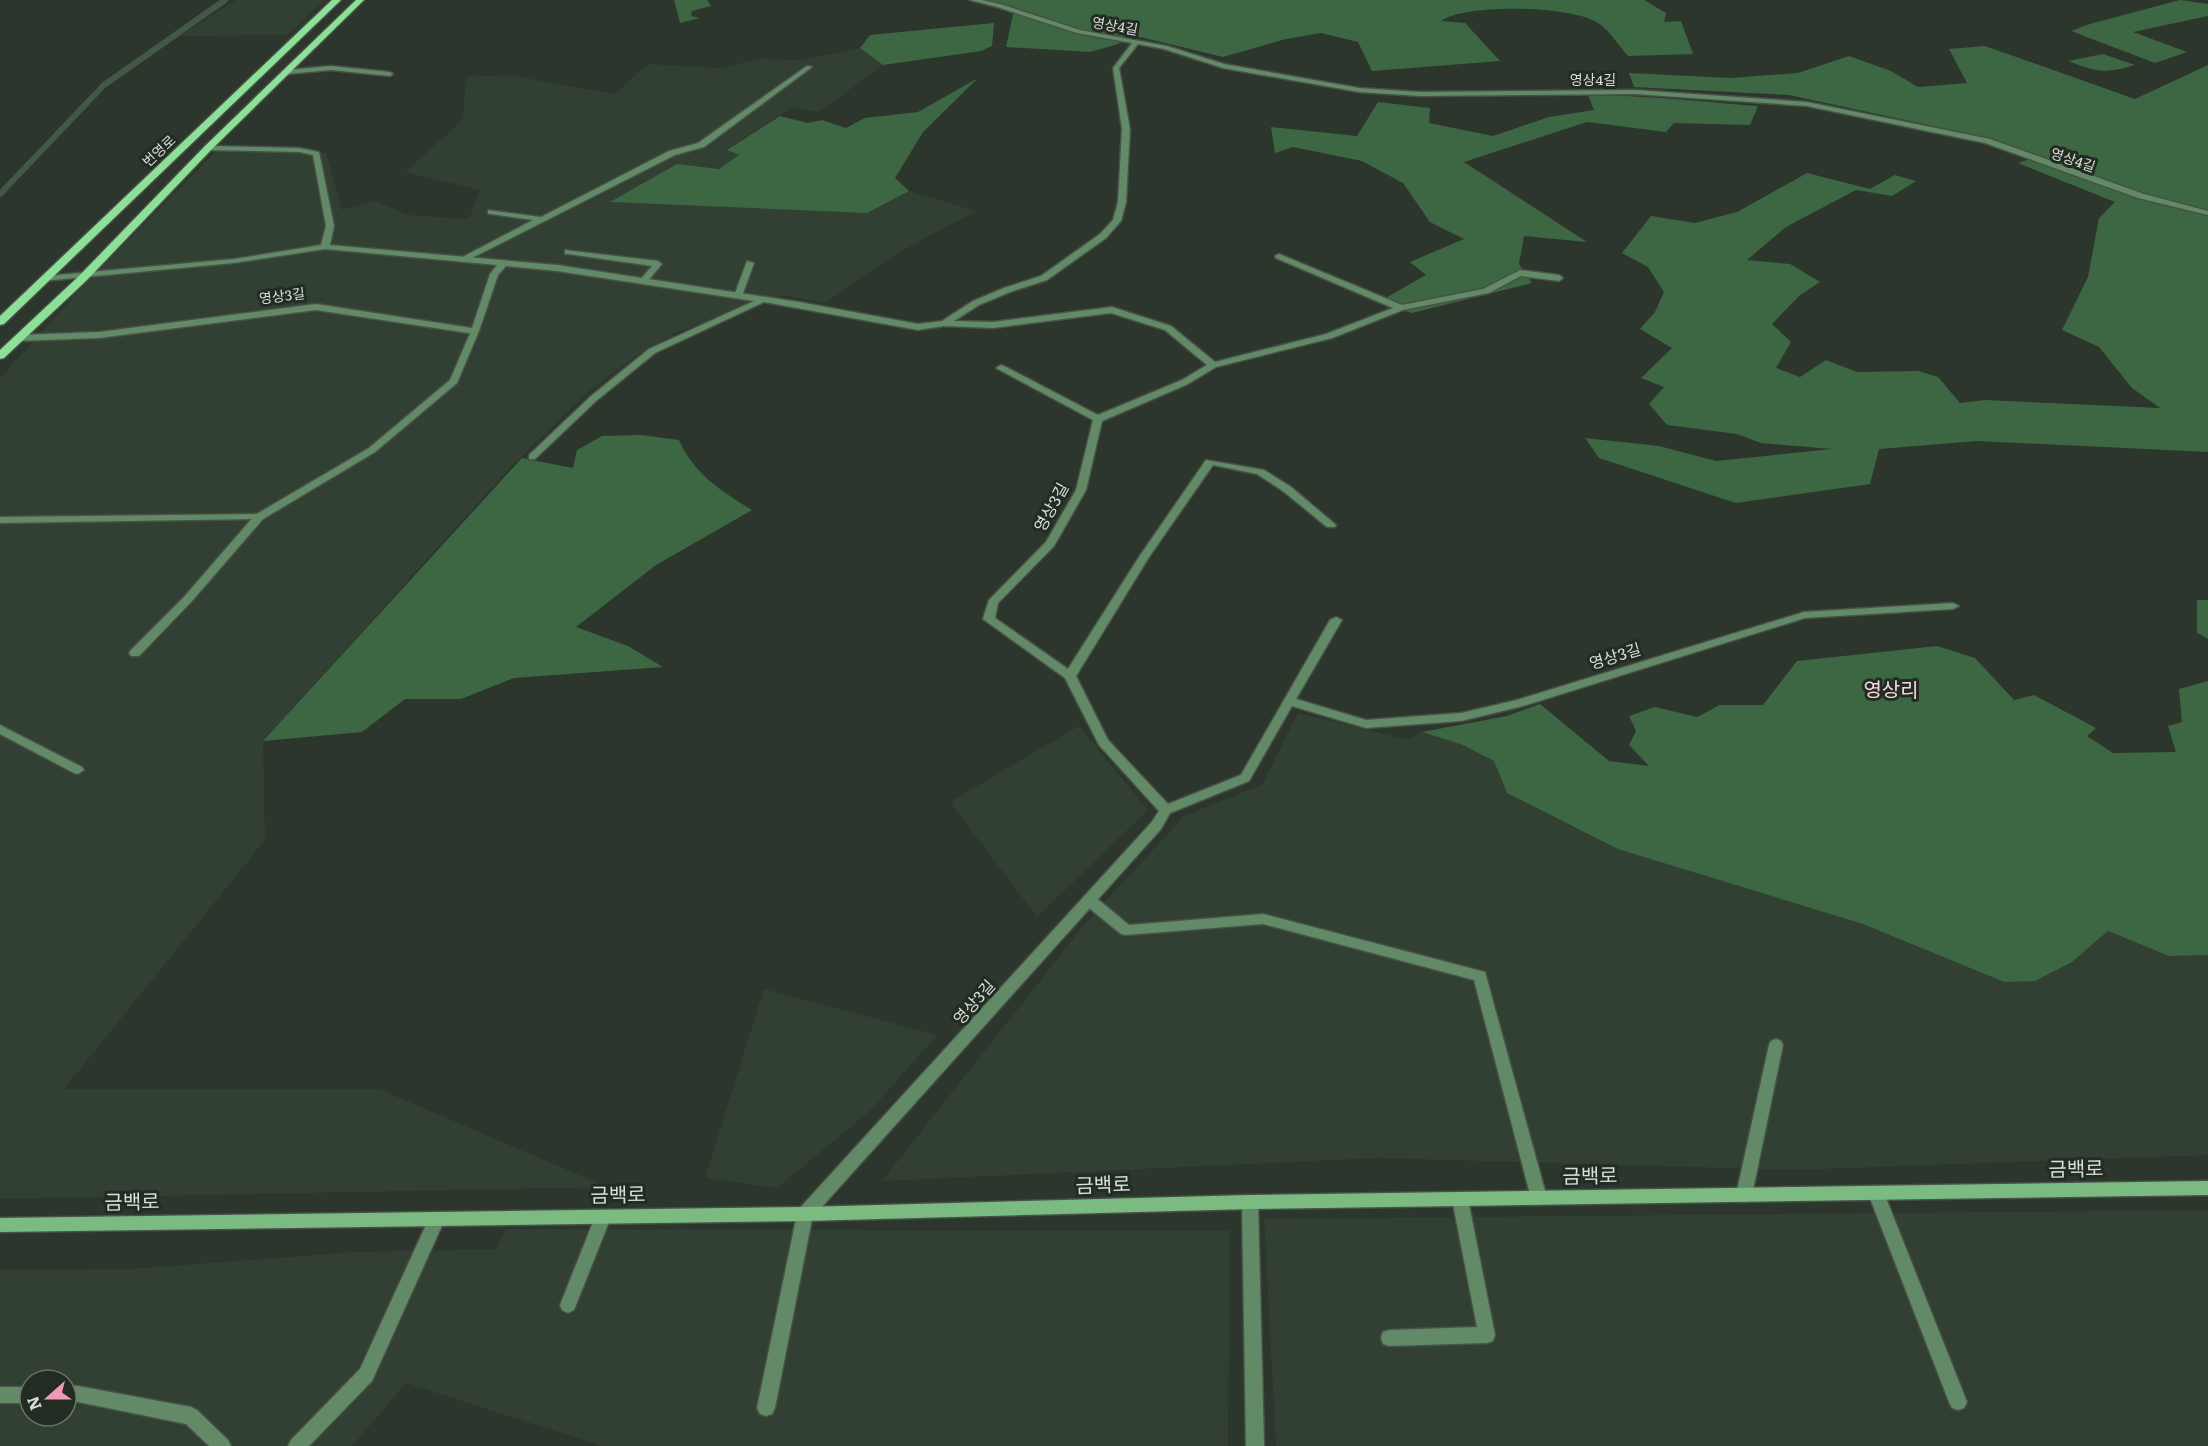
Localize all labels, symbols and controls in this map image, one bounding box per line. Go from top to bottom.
street label: 영상4길 [1091,11,1140,39]
street label: 영상4길 [1570,69,1616,89]
street label: 번영로 [137,130,179,171]
street label: 영상4길 [2048,142,2098,176]
street label: 영상3길 [258,282,306,308]
street label: 영상3길 [1027,478,1073,535]
street label: 영상3길 [1586,636,1643,674]
district label: 영상리 [1863,673,1919,703]
street label: 영상3길 [947,974,1000,1029]
street label: 금백로 [2048,1152,2104,1182]
street label: 금백로 [1562,1159,1618,1189]
street label: 금백로 [1075,1167,1131,1199]
street label: 금백로 [590,1178,646,1208]
street label: 금백로 [104,1185,160,1215]
north arrow [18,1368,78,1428]
text: N [19,1393,47,1414]

